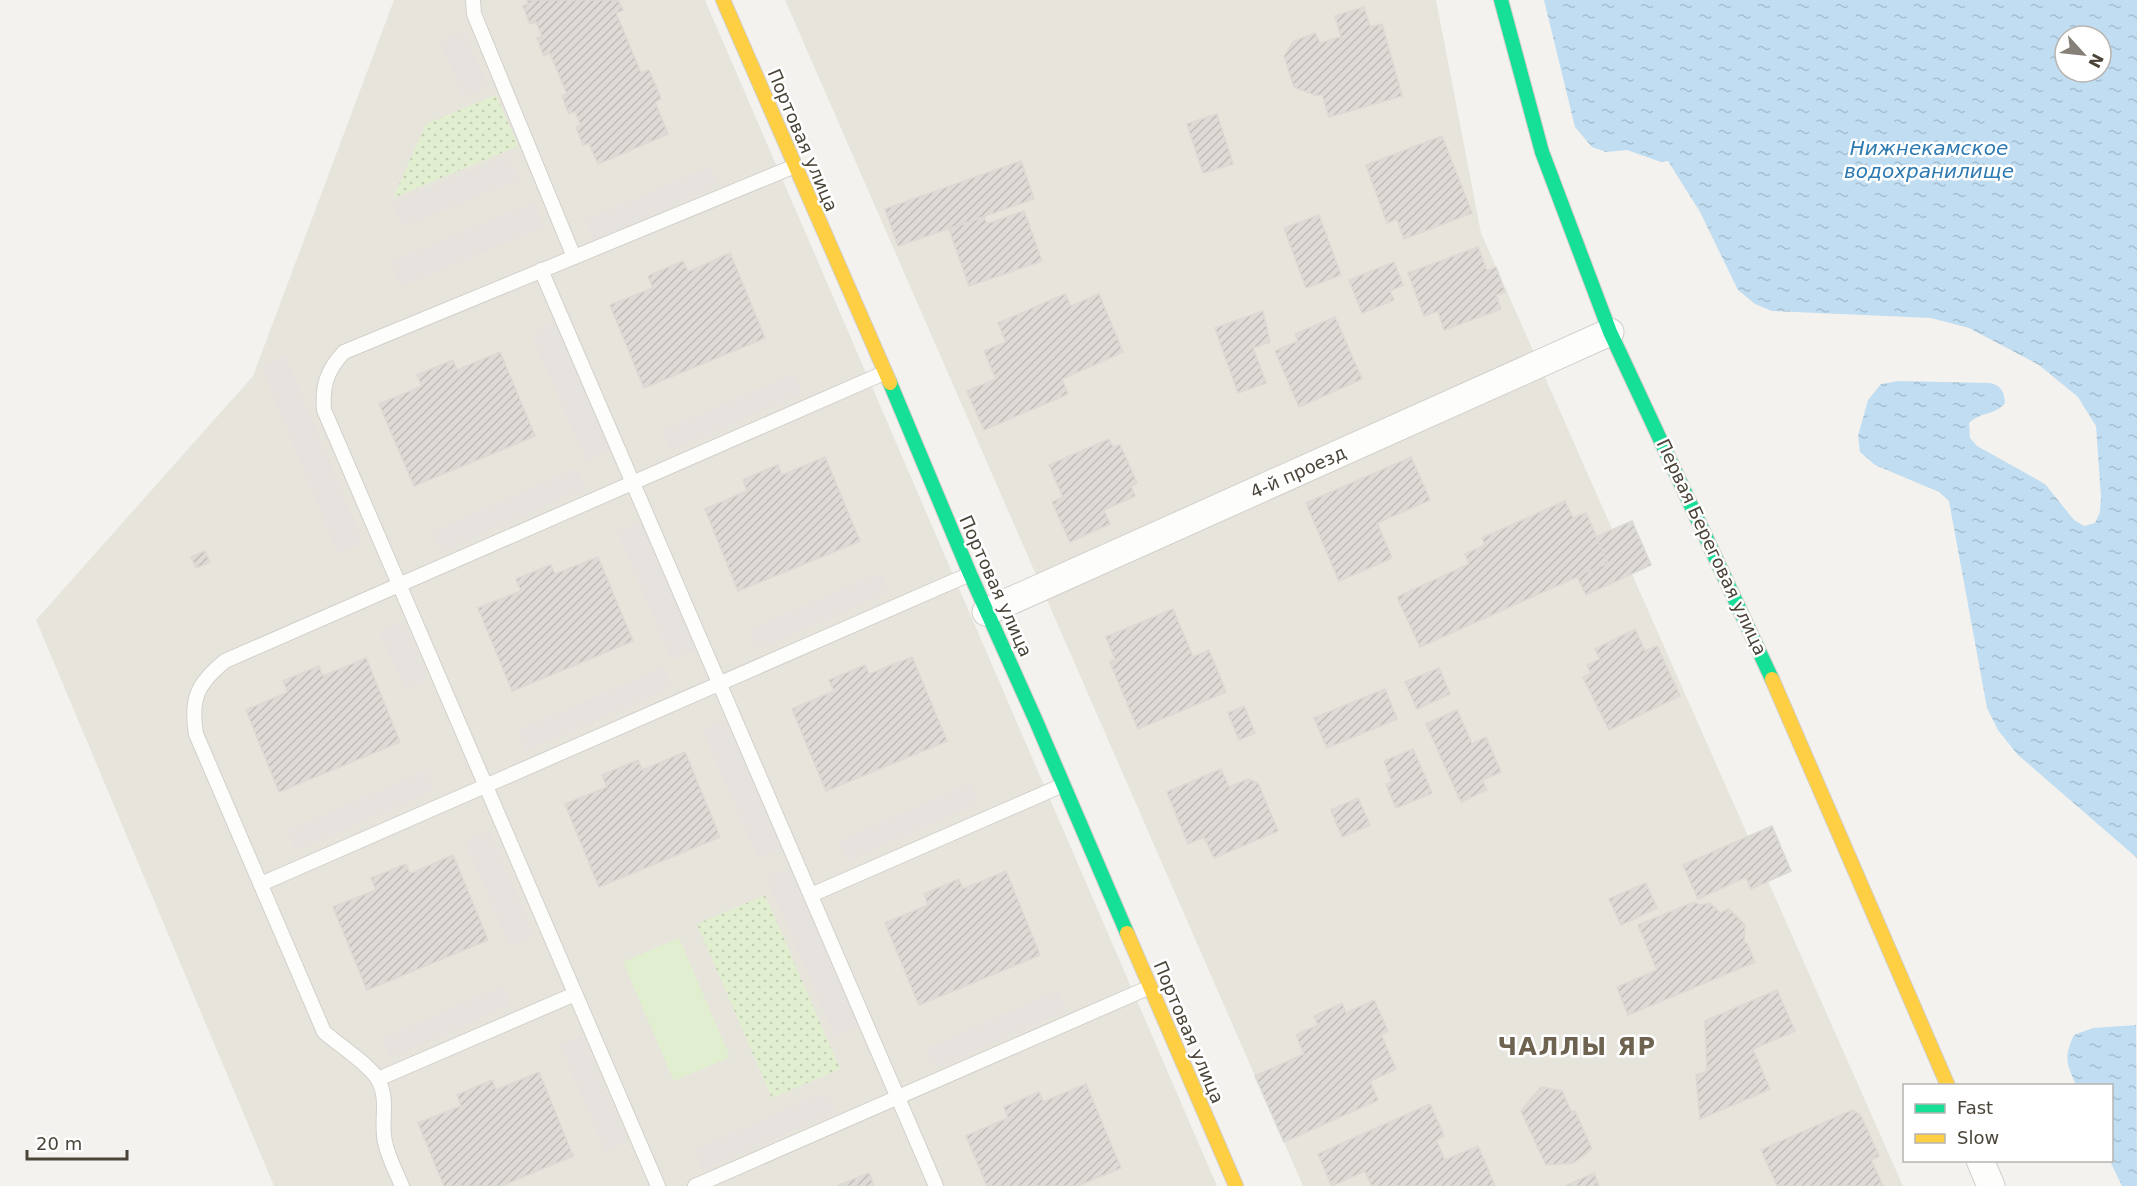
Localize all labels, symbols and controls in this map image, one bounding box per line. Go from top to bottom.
north arrow [2053,24,2113,84]
text: N [2084,50,2107,71]
street label: Портовая улица [763,66,843,214]
water label: Нижнекамское водохранилище [1844,136,2014,183]
street label: Первая Береговая улица [1653,436,1771,658]
street label: 4-й проезд [1247,442,1349,502]
street label: Портовая улица [955,512,1037,660]
street label: Портовая улица [1149,958,1229,1106]
district label: ЧАЛЛЫ ЯР [1497,1033,1657,1061]
legend [1903,1084,2113,1162]
text: Fast [1957,1097,1993,1118]
scale bar [27,1123,128,1161]
text: Slow [1957,1127,1999,1148]
text: 20 m [36,1133,82,1154]

